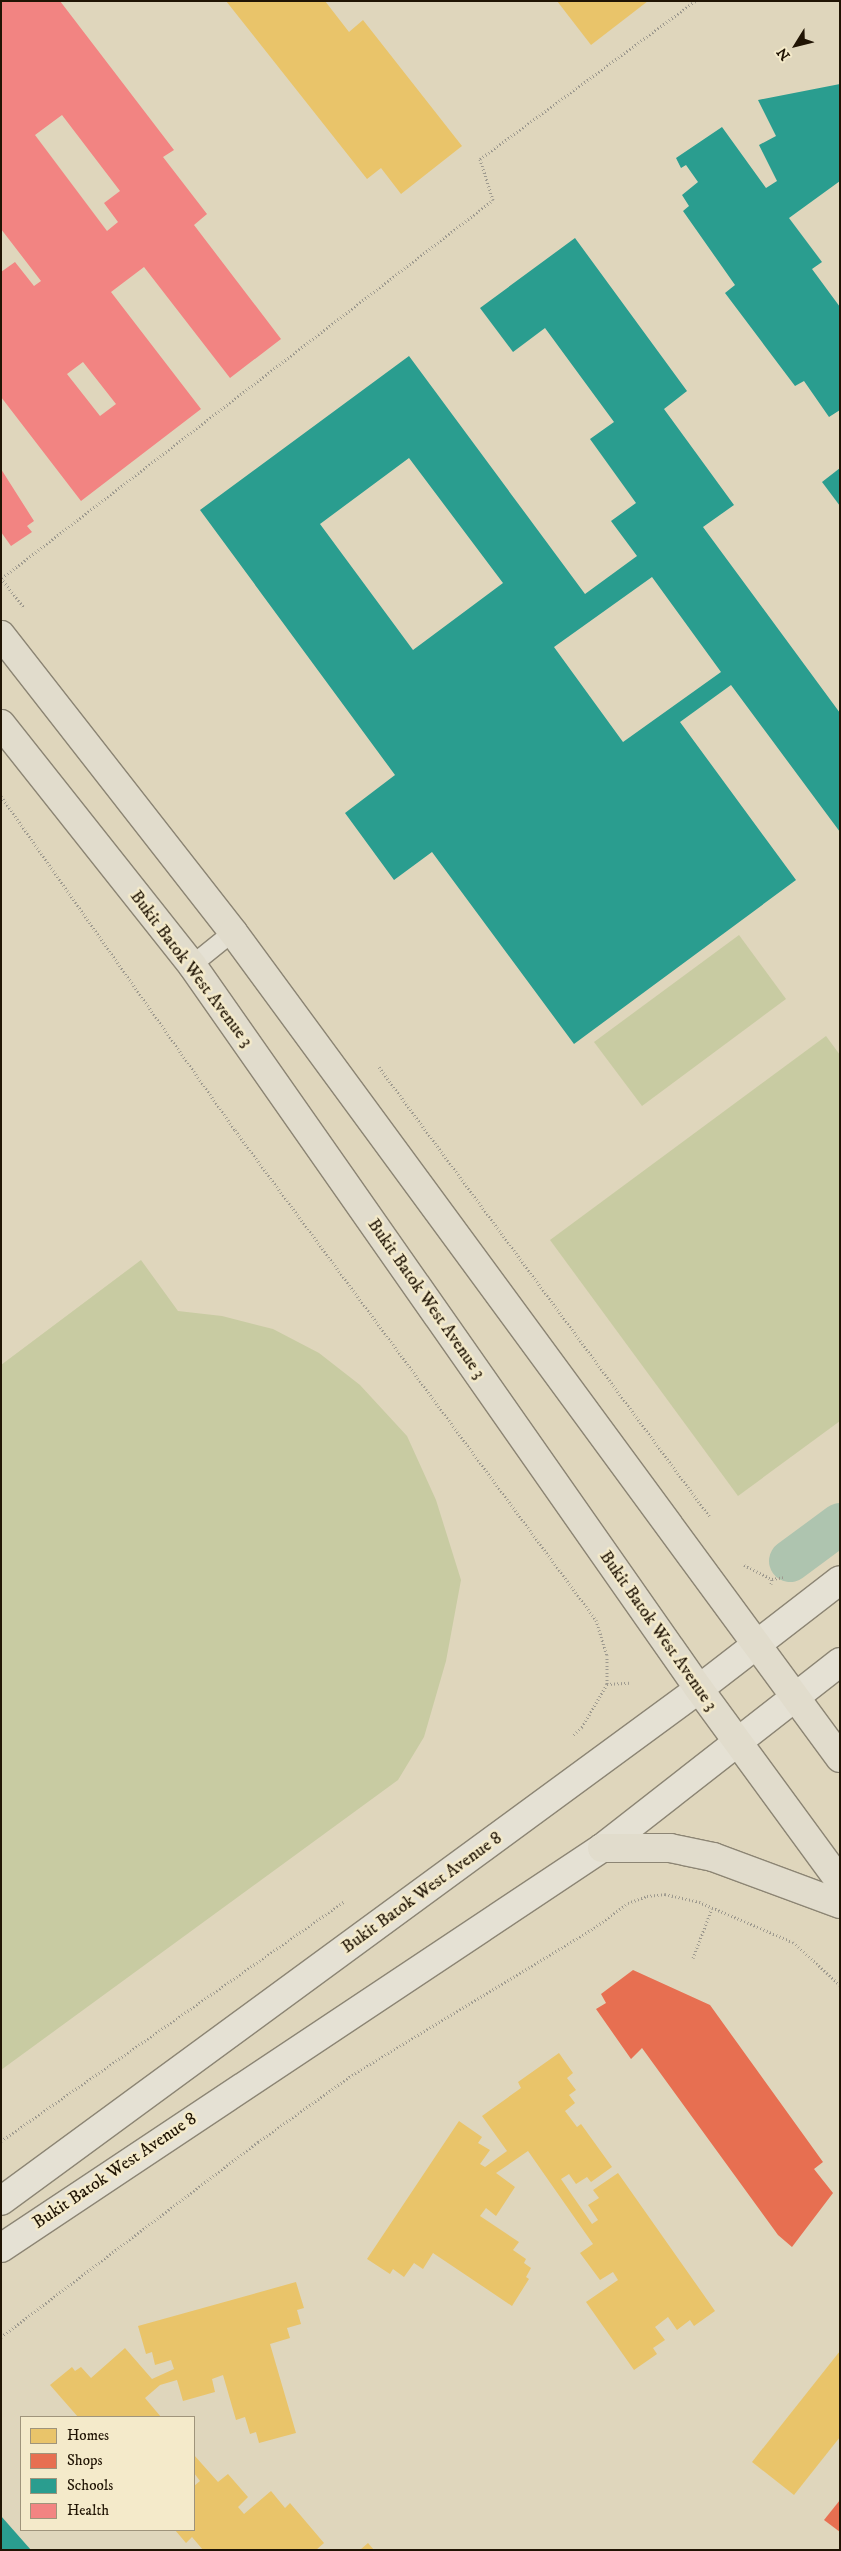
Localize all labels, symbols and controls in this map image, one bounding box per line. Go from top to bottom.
north arrow [771,20,821,70]
text: N [773,44,795,64]
street label: Bukit Batok West Avenue 3 [125,886,257,1052]
street label: Bukit Batok West Avenue 3 [362,1215,490,1383]
street label: Bukit Batok West Avenue 3 [594,1547,722,1715]
street label: Bukit Batok West Avenue 8 [338,1828,506,1958]
street label: Bukit Batok West Avenue 8 [29,2108,201,2234]
legend [20,2416,195,2531]
text: Homes [67,2426,109,2445]
text: Shops [67,2451,103,2470]
text: Schools [67,2476,113,2495]
text: Health [67,2501,109,2520]

